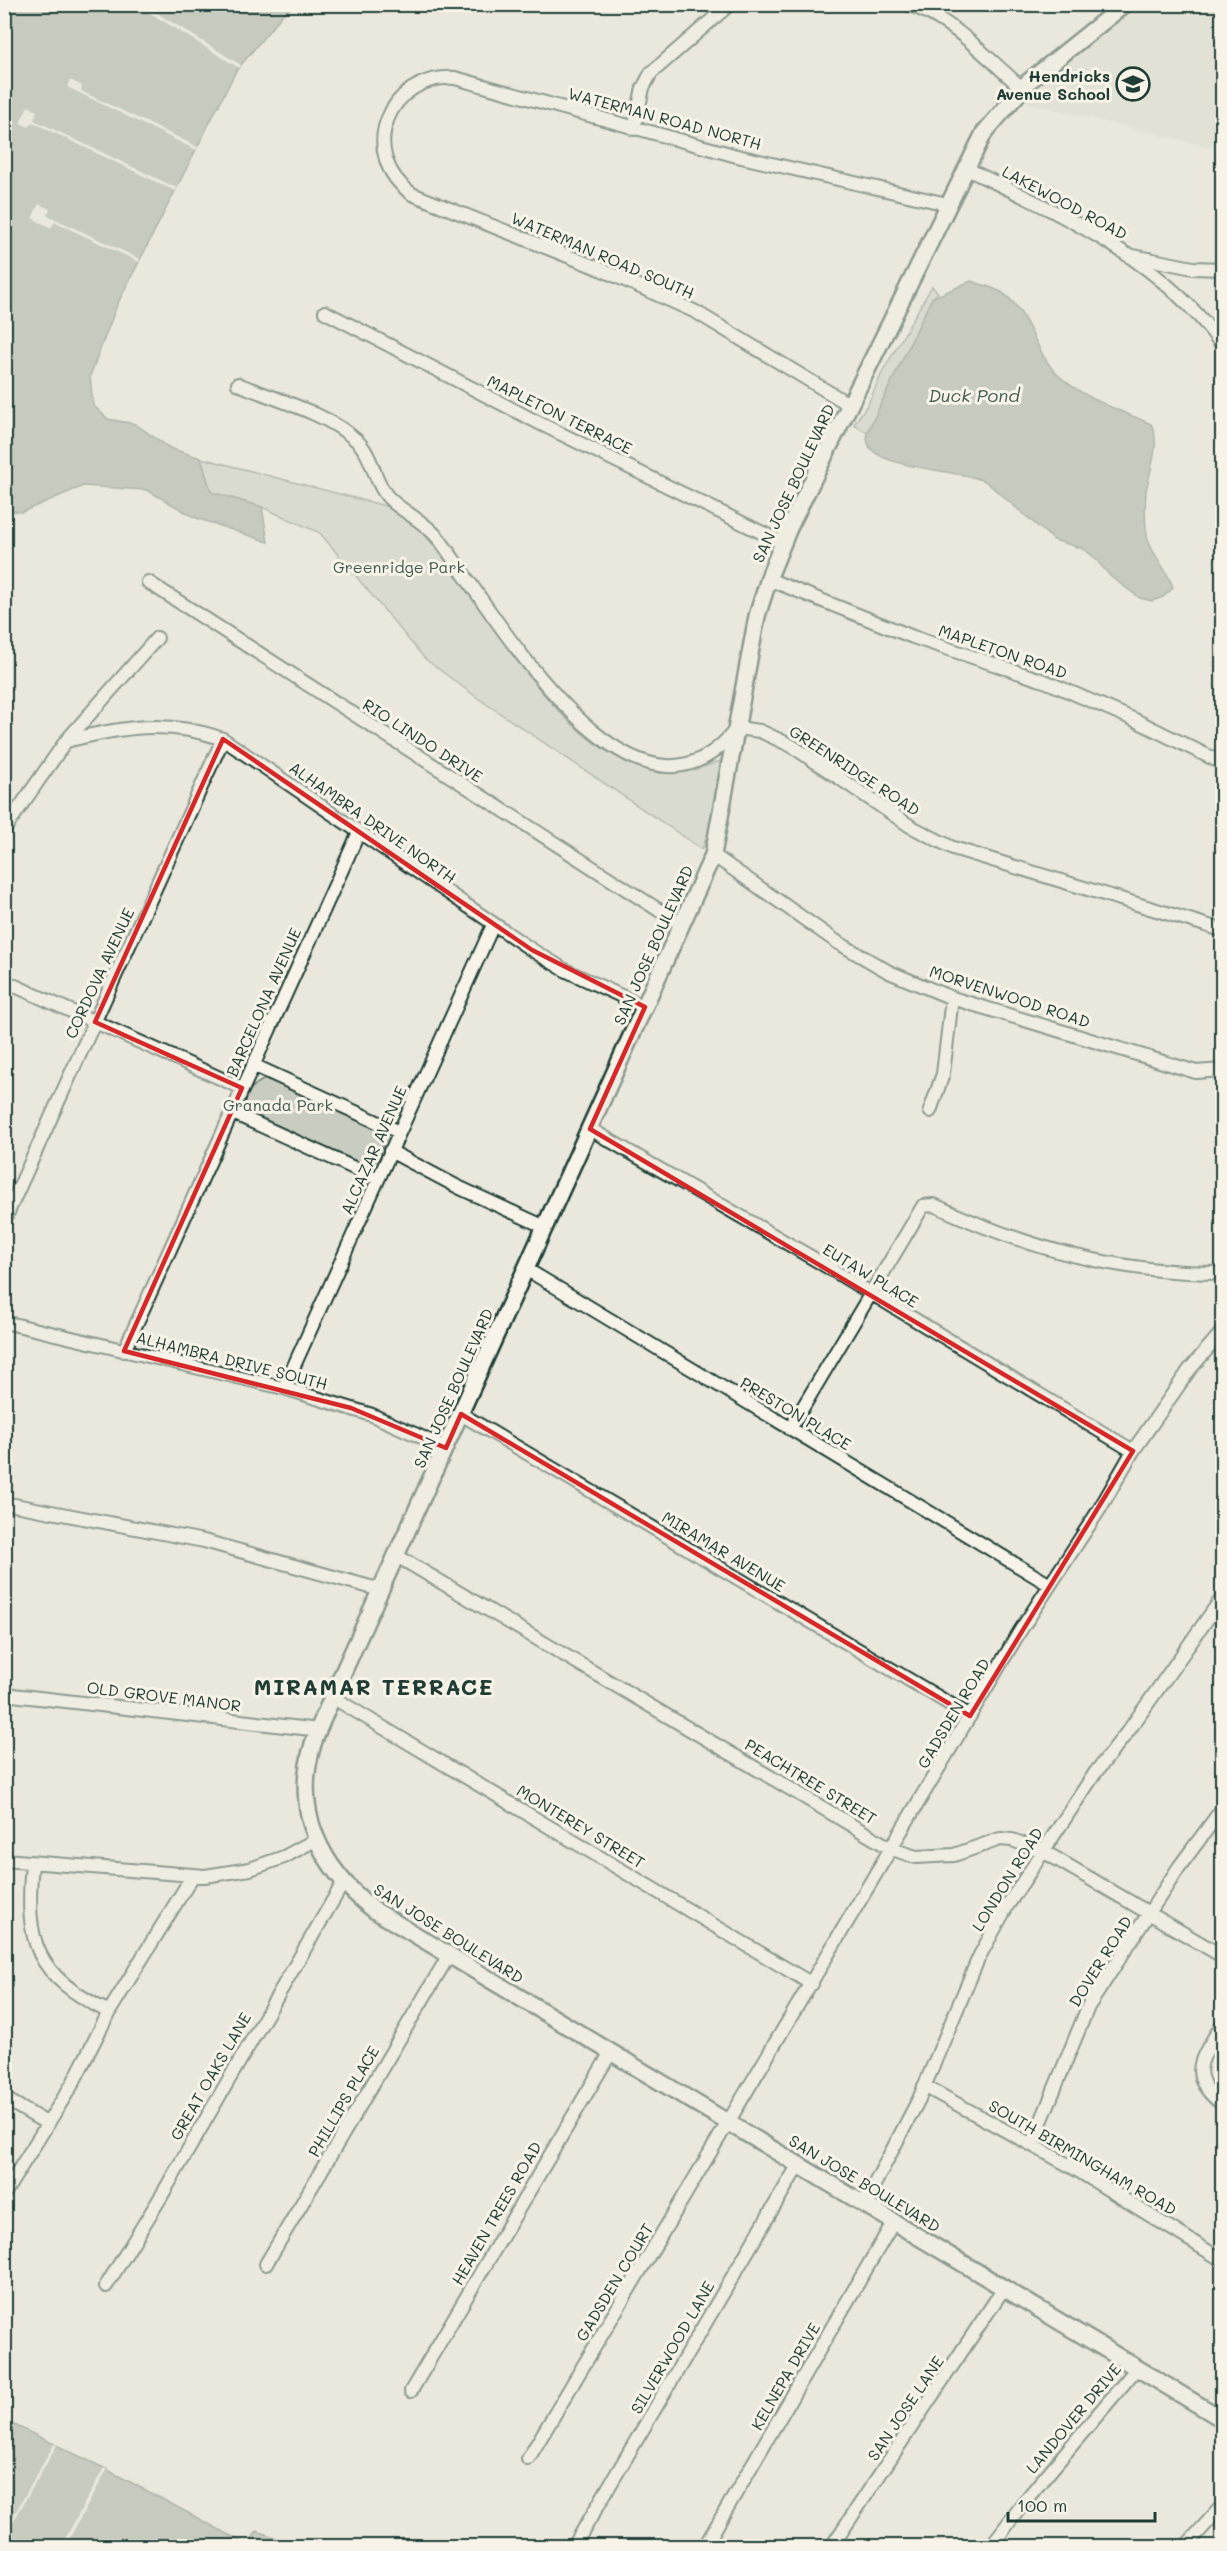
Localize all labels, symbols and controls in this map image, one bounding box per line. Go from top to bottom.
place label: Hendricks Avenue School [996,65,1110,104]
school or university icon: Hendricks Avenue School [1115,66,1151,102]
street label: WATERMAN ROAD NORTH [566,82,764,154]
street label: LAKEWOOD ROAD [999,160,1131,244]
street label: WATERMAN ROAD SOUTH [508,207,698,303]
street label: MAPLETON TERRACE [484,370,636,458]
water label: Duck Pond [928,383,1021,407]
street label: SAN JOSE BOULEVARD [747,400,839,566]
park label: Greenridge Park [333,556,465,577]
street label: MAPLETON ROAD [936,619,1070,683]
street label: RIO LINDO DRIVE [359,693,487,787]
street label: GREENRIDGE ROAD [786,720,924,820]
street label: ALHAMBRA DRIVE NORTH [285,756,461,888]
street label: SAN JOSE BOULEVARD [608,862,698,1028]
street label: CORDOVA AVENUE [60,904,138,1042]
street label: BARCELONA AVENUE [221,924,305,1080]
street label: MORVENWOOD ROAD [927,960,1093,1032]
street label: ALCAZAR AVENUE [335,1082,411,1218]
park label: Granada Park [223,1094,333,1115]
street label: EUTAW PLACE [819,1238,923,1312]
street label: SAN JOSE BOULEVARD [408,1305,498,1471]
street label: ALHAMBRA DRIVE SOUTH [134,1326,330,1394]
street label: PRESTON PLACE [737,1372,855,1454]
street label: MIRAMAR AVENUE [659,1506,789,1596]
street label: GADSDEN ROAD [912,1654,994,1772]
district label: MIRAMAR TERRACE [254,1672,494,1701]
street label: OLD GROVE MANOR [86,1676,242,1716]
street label: PEACHTREE STREET [741,1733,881,1829]
street label: MONTEREY STREET [513,1779,649,1873]
street label: LONDON ROAD [967,1823,1047,1935]
street label: SAN JOSE BOULEVARD [370,1878,528,1988]
street label: DOVER ROAD [1064,1912,1136,2010]
street label: GREAT OAKS LANE [165,2008,255,2144]
street label: PHILLIPS PLACE [303,2042,383,2160]
street label: SOUTH BIRMINGHAM ROAD [985,2094,1181,2220]
street label: SAN JOSE BOULEVARD [786,2129,944,2237]
street label: HEAVEN TREES ROAD [446,2137,546,2289]
street label: GADSDEN COURT [571,2219,658,2345]
street label: SILVERWOOD LANE [625,2277,719,2417]
street label: KELNEPA DRIVE [746,2318,824,2434]
street label: SAN JOSE LANE [862,2351,948,2465]
street label: LANDOVER DRIVE [1021,2359,1125,2477]
scale bar [1008,2485,1155,2523]
text: 100 m [1017,2493,1067,2517]

